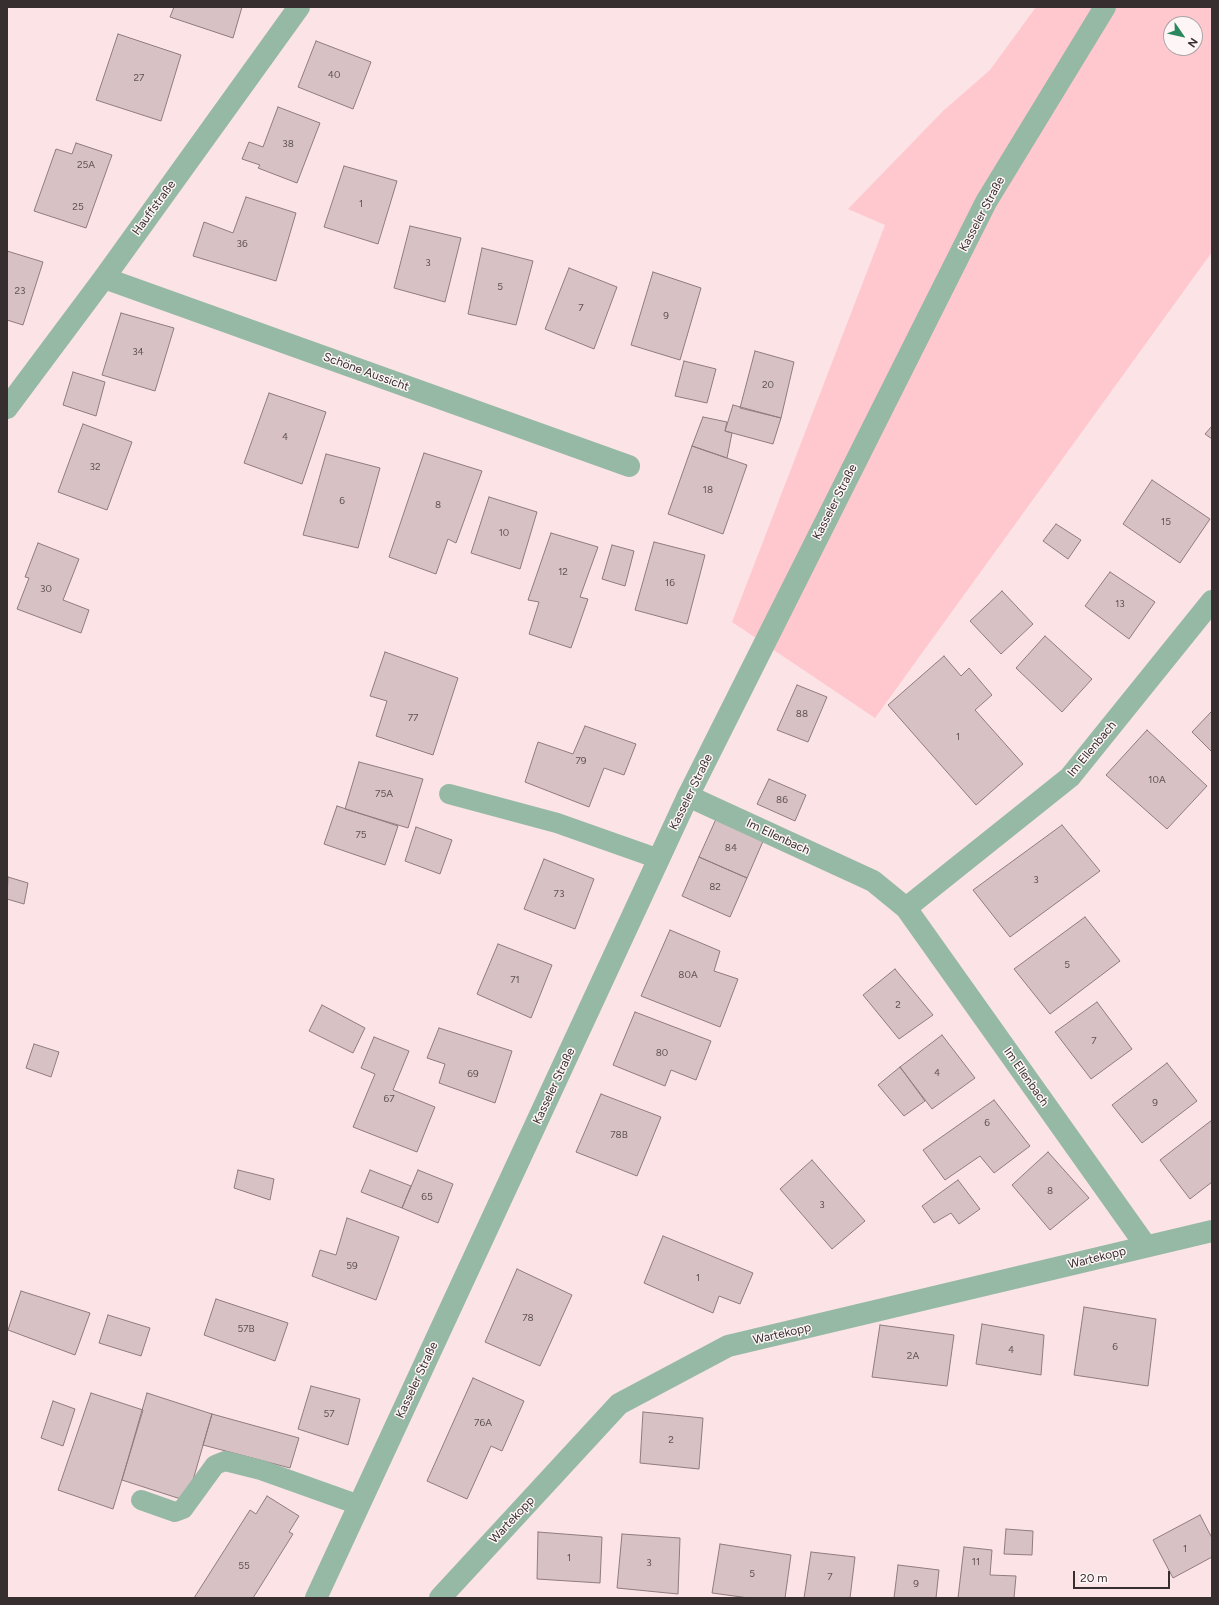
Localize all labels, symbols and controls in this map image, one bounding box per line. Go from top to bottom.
north arrow [1163,16,1203,56]
text: N [1185,35,1200,50]
house number: 40 [328,69,340,81]
house number: 27 [134,72,144,84]
house number: 38 [282,138,294,150]
house number: 25A [77,159,95,171]
street label: Kasseler Straße [956,174,1008,254]
street label: Hauffstraße [129,178,179,238]
house number: 1 [359,198,363,210]
house number: 25 [72,201,84,213]
house number: 36 [236,238,248,250]
house number: 3 [425,257,431,269]
house number: 5 [497,281,503,293]
house number: 23 [14,285,26,297]
house number: 7 [578,302,584,314]
house number: 9 [663,310,669,322]
house number: 34 [132,346,144,358]
street label: Schöne Aussicht [321,350,411,394]
house number: 20 [762,379,774,391]
house number: 4 [282,431,288,443]
house number: 32 [89,461,101,473]
street label: Kasseler Straße [810,462,860,542]
house number: 18 [703,484,713,496]
house number: 6 [339,495,345,507]
house number: 8 [435,499,441,511]
house number: 15 [1161,516,1171,528]
house number: 10 [499,527,509,539]
house number: 12 [558,566,568,578]
house number: 16 [665,577,675,589]
house number: 30 [40,583,52,595]
house number: 13 [1115,598,1125,610]
house number: 88 [796,708,808,720]
house number: 77 [408,712,418,724]
street label: Im Ellenbach [1065,718,1119,780]
house number: 1 [956,731,960,743]
street label: Kasseler Straße [666,752,716,832]
house number: 79 [575,755,587,767]
house number: 10A [1148,774,1166,786]
house number: 75A [375,788,393,800]
house number: 86 [776,794,788,806]
street label: Im Ellenbach [744,816,812,858]
house number: 75 [355,829,367,841]
house number: 84 [725,842,737,854]
house number: 3 [1033,874,1039,886]
house number: 82 [709,881,721,893]
house number: 73 [554,888,564,900]
house number: 5 [1064,959,1070,971]
house number: 80A [678,969,698,981]
house number: 71 [510,974,520,986]
house number: 2 [895,999,901,1011]
house number: 7 [1091,1035,1097,1047]
street label: Kasseler Straße [530,1045,578,1127]
street label: Im Ellenbach [1000,1045,1052,1109]
house number: 80 [656,1047,668,1059]
house number: 4 [934,1067,940,1079]
house number: 69 [467,1068,479,1080]
house number: 67 [383,1093,395,1105]
house number: 9 [1152,1097,1158,1109]
house number: 6 [984,1117,990,1129]
house number: 78B [610,1129,628,1141]
house number: 8 [1047,1185,1053,1197]
house number: 65 [421,1191,433,1203]
house number: 3 [819,1199,825,1211]
street label: Wartekopp [1067,1244,1127,1272]
house number: 59 [346,1260,358,1272]
house number: 1 [696,1272,700,1284]
house number: 78 [522,1312,534,1324]
street label: Wartekopp [752,1320,812,1348]
house number: 57B [237,1323,255,1335]
street label: Kasseler Straße [393,1339,441,1421]
house number: 6 [1112,1341,1118,1353]
house number: 4 [1008,1344,1014,1356]
house number: 2A [907,1350,919,1362]
house number: 57 [323,1408,335,1420]
house number: 76A [474,1417,492,1429]
house number: 2 [668,1434,674,1446]
street label: Wartekopp [487,1493,537,1547]
house number: 1 [1183,1543,1187,1555]
house number: 1 [567,1552,571,1564]
house number: 11 [972,1556,980,1568]
house number: 3 [646,1557,652,1569]
house number: 55 [238,1560,250,1572]
scale bar [1075,1563,1172,1589]
house number: 5 [749,1568,755,1580]
house number: 7 [827,1571,833,1583]
text: 20 m [1080,1571,1108,1585]
house number: 9 [913,1578,919,1590]

